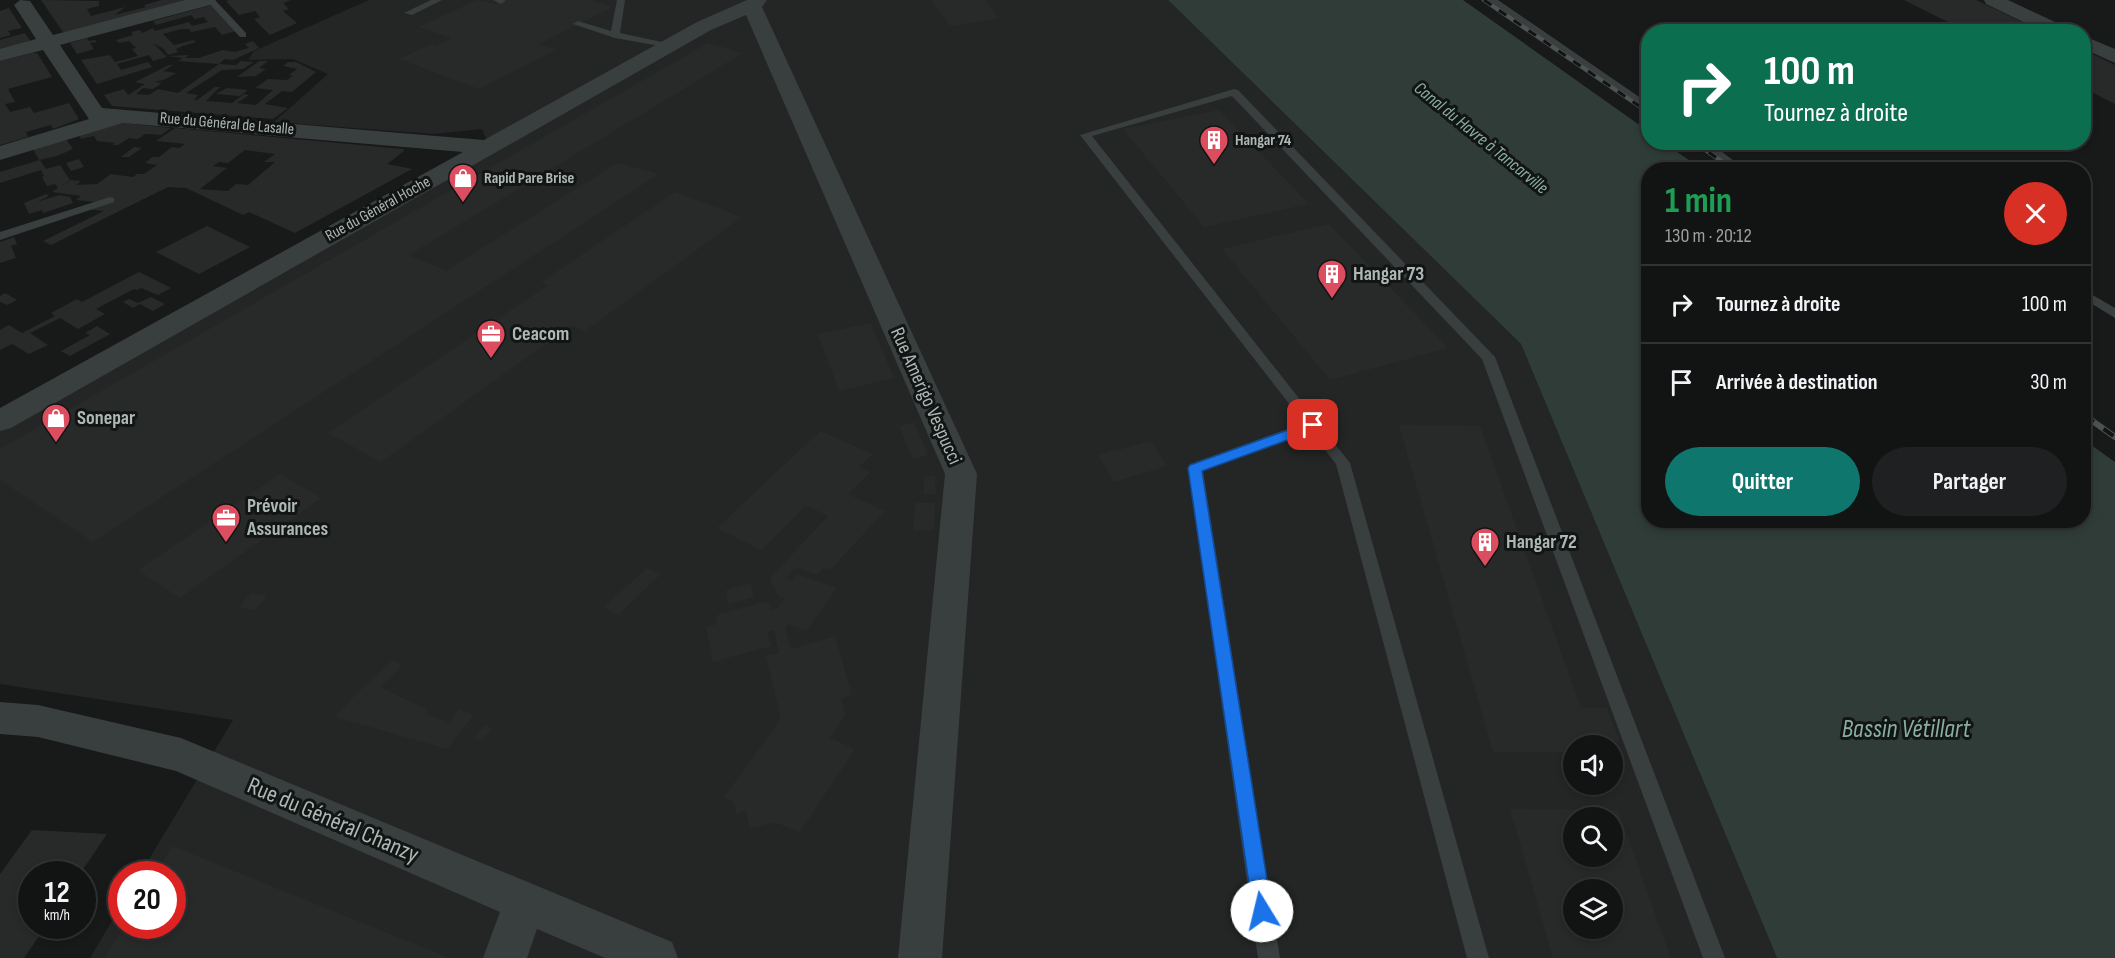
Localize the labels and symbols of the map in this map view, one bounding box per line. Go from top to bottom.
water label: Canal du Havre à Tancarville [1410,78,1552,198]
street label: Rue du Général de Lasalle [159,109,295,139]
building icon: Hangar 74 [1198,124,1230,166]
place label: Hangar 74 [1235,131,1292,150]
shop icon: Rapid Pare Brise [447,162,479,204]
place label: Rapid Pare Brise [484,169,575,188]
street label: Rue du Général Hoche [322,172,434,246]
building icon: Hangar 73 [1316,258,1348,300]
place label: Hangar 73 [1353,262,1424,286]
office icon: Ceacom [475,318,507,360]
place label: Ceacom [512,322,569,346]
street label: Rue Amerigo Vespucci [885,324,967,468]
pin [1287,399,1338,450]
shop icon: Sonepar [40,402,72,444]
place label: Sonepar [77,406,135,430]
place label: Prévoir Assurances [246,494,328,541]
office icon: Prévoir Assurances [210,502,242,544]
building icon: Hangar 72 [1469,526,1501,568]
place label: Hangar 72 [1506,530,1577,554]
water label: Bassin Vétillart [1842,714,1971,745]
street label: Rue du Général Chanzy [243,771,423,869]
speed limit sign: 20 [108,861,186,939]
position arrow [1230,879,1294,943]

